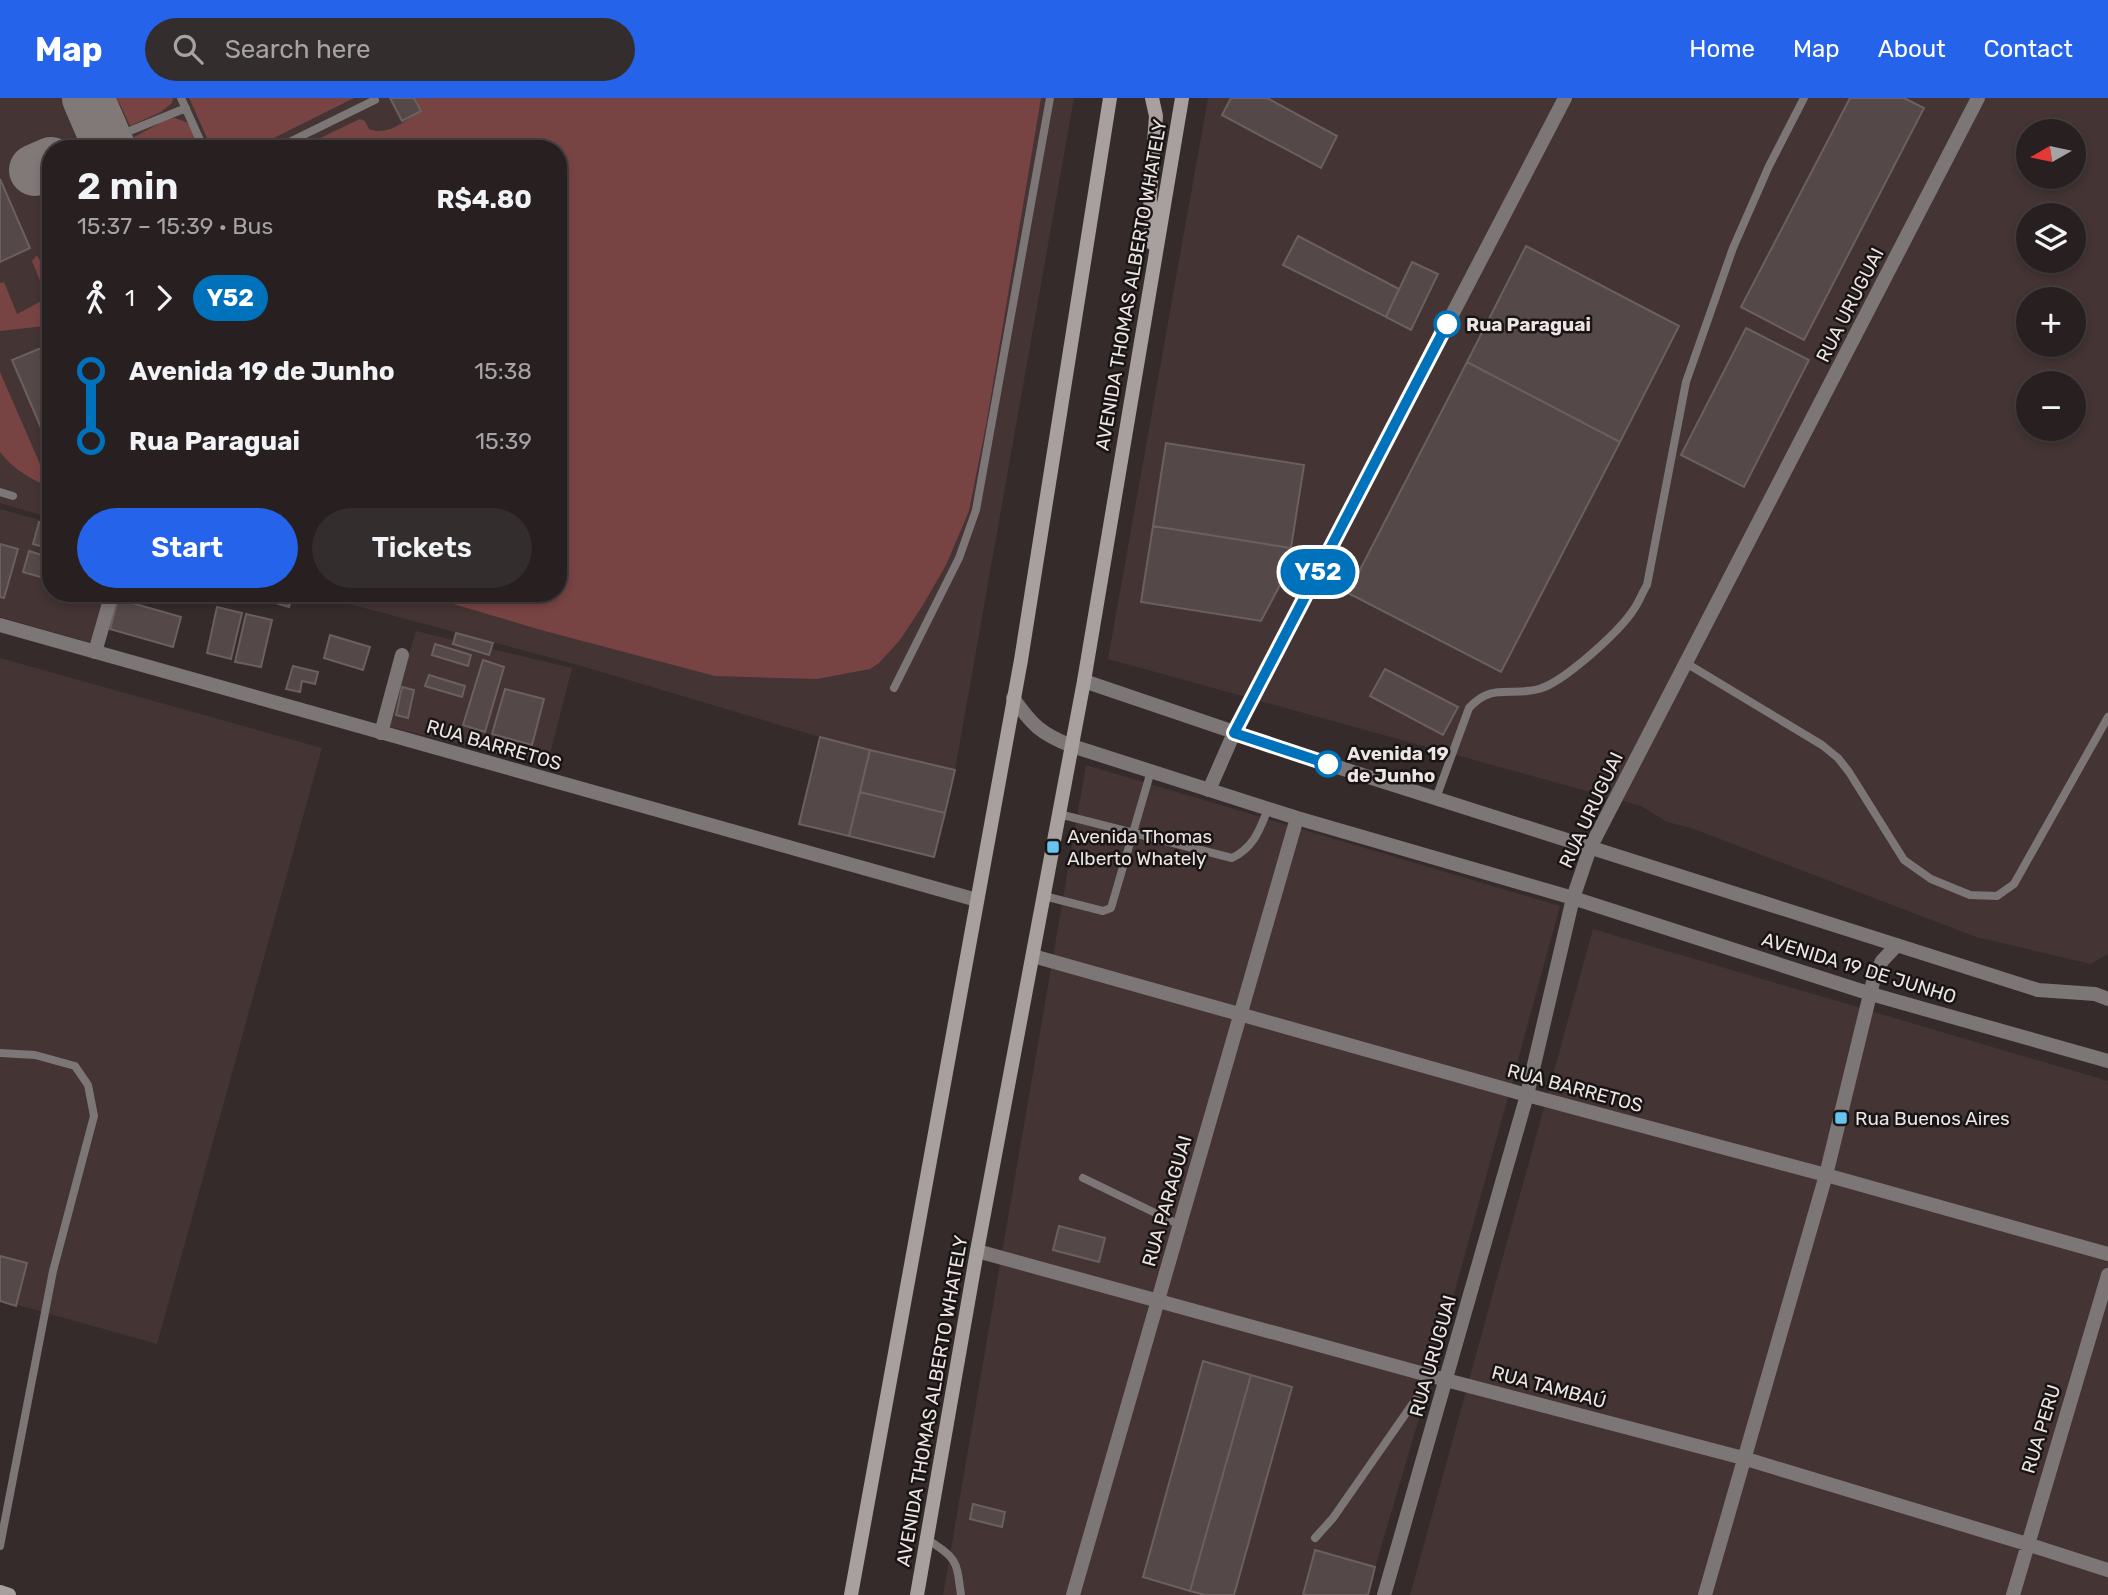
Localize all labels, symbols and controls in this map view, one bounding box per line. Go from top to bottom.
search box [145,18,635,81]
text: Map [35,30,103,69]
icon: search [169,30,207,68]
text: Search here [225,34,370,65]
text: Home [1689,35,1755,63]
text: Map [1793,35,1840,63]
text: About [1878,35,1946,63]
text: Contact [1984,35,2073,63]
street label: AVENIDA THOMAS ALBERTO WHATELY [1091,118,1171,452]
north arrow [2016,119,2086,189]
map controls [2016,119,2086,441]
text: 2 min [77,163,179,209]
text: R$4.80 [437,184,532,215]
button: layers [2016,203,2086,273]
text: 15:37 – 15:39 · Bus [77,212,273,240]
street label: RUA URUGUAI [1811,244,1889,366]
icon: walk [77,279,115,317]
icon: forward [145,279,183,317]
text: 1 [125,284,135,312]
text: Y52 [207,284,254,312]
button: + [2016,287,2086,357]
marker: Rua Paraguai [1434,311,1460,337]
place label: Rua Paraguai [1466,313,1591,336]
text: Avenida 19 de Junho [129,356,395,387]
text: 15:38 [474,357,532,385]
button: − [2016,371,2086,441]
text: Rua Paraguai [129,426,300,457]
text: 15:39 [475,427,532,455]
button: Start [77,508,298,588]
button: Tickets [312,508,532,588]
line badge: Y52 [1278,549,1358,595]
text: Y52 [1294,558,1342,586]
street label: RUA BARRETOS [424,715,564,775]
place label: Avenida 19 de Junho [1347,742,1449,787]
street label: RUA URUGUAI [1554,748,1628,872]
marker: Avenida 19 de Junho [1315,751,1341,777]
place label: Avenida Thomas Alberto Whately [1067,825,1212,870]
marker: Avenida Thomas Alberto Whately [1045,839,1061,855]
street label: AVENIDA 19 DE JUNHO [1759,927,1959,1009]
street label: RUA BARRETOS [1505,1059,1645,1117]
place label: Rua Buenos Aires [1855,1107,2010,1130]
marker: Rua Buenos Aires [1833,1110,1849,1126]
street label: RUA PARAGUAI [1137,1133,1197,1269]
street label: AVENIDA THOMAS ALBERTO WHATELY [892,1234,972,1568]
street label: RUA URUGUAI [1405,1293,1461,1419]
street label: RUA TAMBAÚ [1489,1361,1609,1413]
street label: RUA PERU [2017,1382,2065,1476]

